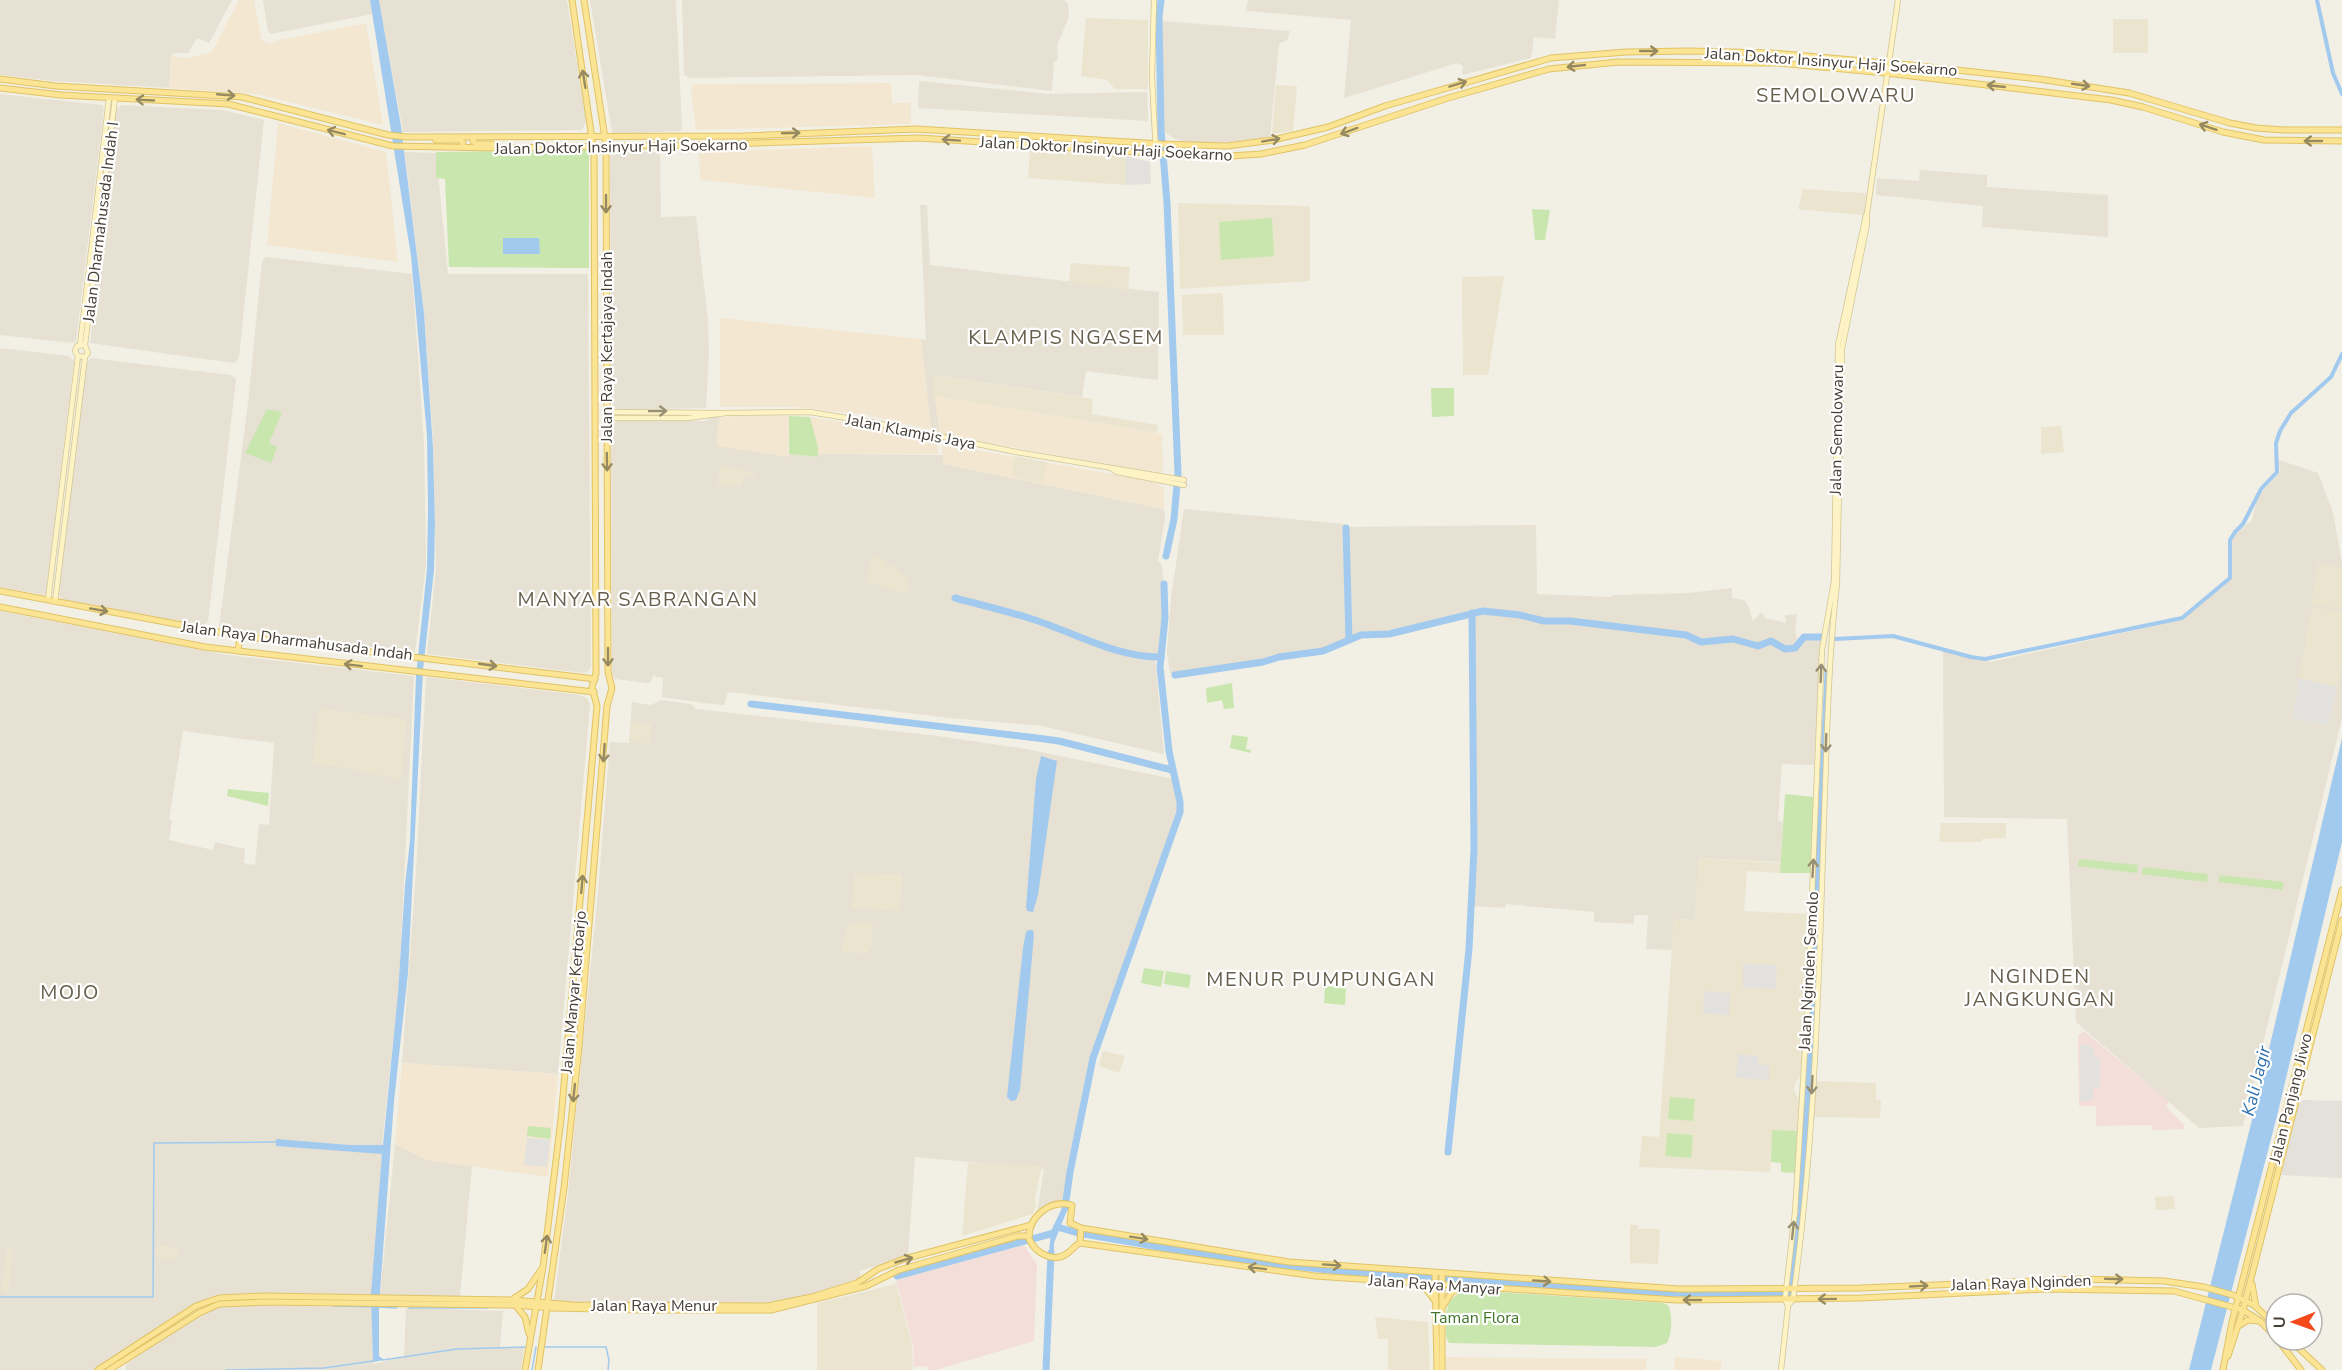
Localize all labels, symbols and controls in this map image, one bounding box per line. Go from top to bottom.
street label: Jalan Doktor Insinyur Haji Soekarno [1703,42,1958,82]
one-way arrow [1638,45,1658,57]
one-way arrow [1567,60,1587,71]
one-way arrow [579,70,590,90]
one-way arrow [1448,78,1467,89]
one-way arrow [1987,80,2007,91]
one-way arrow [2070,80,2090,91]
district label: SEMOLOWARU [1756,82,1916,109]
one-way arrow [215,90,235,101]
one-way arrow [135,94,155,105]
one-way arrow [2199,120,2218,131]
street label: Jalan Dharmahusada Indah I [78,121,124,325]
one-way arrow [327,125,346,137]
one-way arrow [1340,126,1359,137]
one-way arrow [781,128,801,139]
street label: Jalan Doktor Insinyur Haji Soekarno [978,131,1233,167]
street label: Jalan Doktor Insinyur Haji Soekarno [493,134,748,160]
one-way arrow [941,134,961,145]
one-way arrow [1261,134,1281,145]
one-way arrow [2304,135,2324,147]
one-way arrow [600,193,612,213]
street label: Jalan Raya Kertajaya Indah [596,251,618,444]
district label: KLAMPIS NGASEM [968,324,1164,351]
street label: Jalan Semolowaru [1825,364,1849,497]
one-way arrow [648,405,668,417]
street label: Jalan Klampis Jaya [843,408,978,455]
one-way arrow [601,451,613,471]
district label: MANYAR SABRANGAN [518,586,759,613]
one-way arrow [88,605,108,616]
street label: Jalan Raya Dharmahusada Indah [179,616,414,666]
one-way arrow [602,646,614,666]
one-way arrow [344,659,364,670]
one-way arrow [477,660,497,671]
one-way arrow [1815,663,1827,683]
one-way arrow [1821,733,1832,753]
one-way arrow [598,742,609,762]
one-way arrow [1808,858,1819,878]
one-way arrow [577,874,588,894]
street label: Jalan Nginden Semolo [1794,891,1824,1052]
street label: Jalan Manyar Kertoarjo [556,910,592,1075]
district label: NGINDEN JANGKUNGAN [1964,963,2115,1013]
district label: MENUR PUMPUNGAN [1206,966,1436,993]
district label: MOJO [40,979,100,1006]
street label: Jalan Panjang Jiwo [2264,1031,2318,1167]
water label: Kali Jagir [2236,1043,2276,1119]
one-way arrow [1806,1075,1817,1095]
one-way arrow [568,1083,579,1103]
one-way arrow [1788,1221,1799,1241]
one-way arrow [1129,1232,1149,1243]
one-way arrow [540,1235,551,1254]
one-way arrow [894,1253,913,1265]
one-way arrow [1322,1260,1341,1271]
one-way arrow [1247,1263,1267,1274]
street label: Jalan Raya Manyar [1367,1269,1502,1301]
street label: Jalan Raya Nginden [1949,1270,2092,1296]
one-way arrow [2103,1274,2123,1285]
one-way arrow [1531,1275,1551,1286]
one-way arrow [1909,1281,1929,1292]
north arrow [2264,1292,2324,1352]
one-way arrow [1817,1293,1837,1304]
one-way arrow [1683,1294,1703,1306]
street label: Jalan Raya Menur [590,1295,717,1317]
park label: Taman Flora [1431,1307,1519,1329]
text: U [2269,1316,2291,1328]

